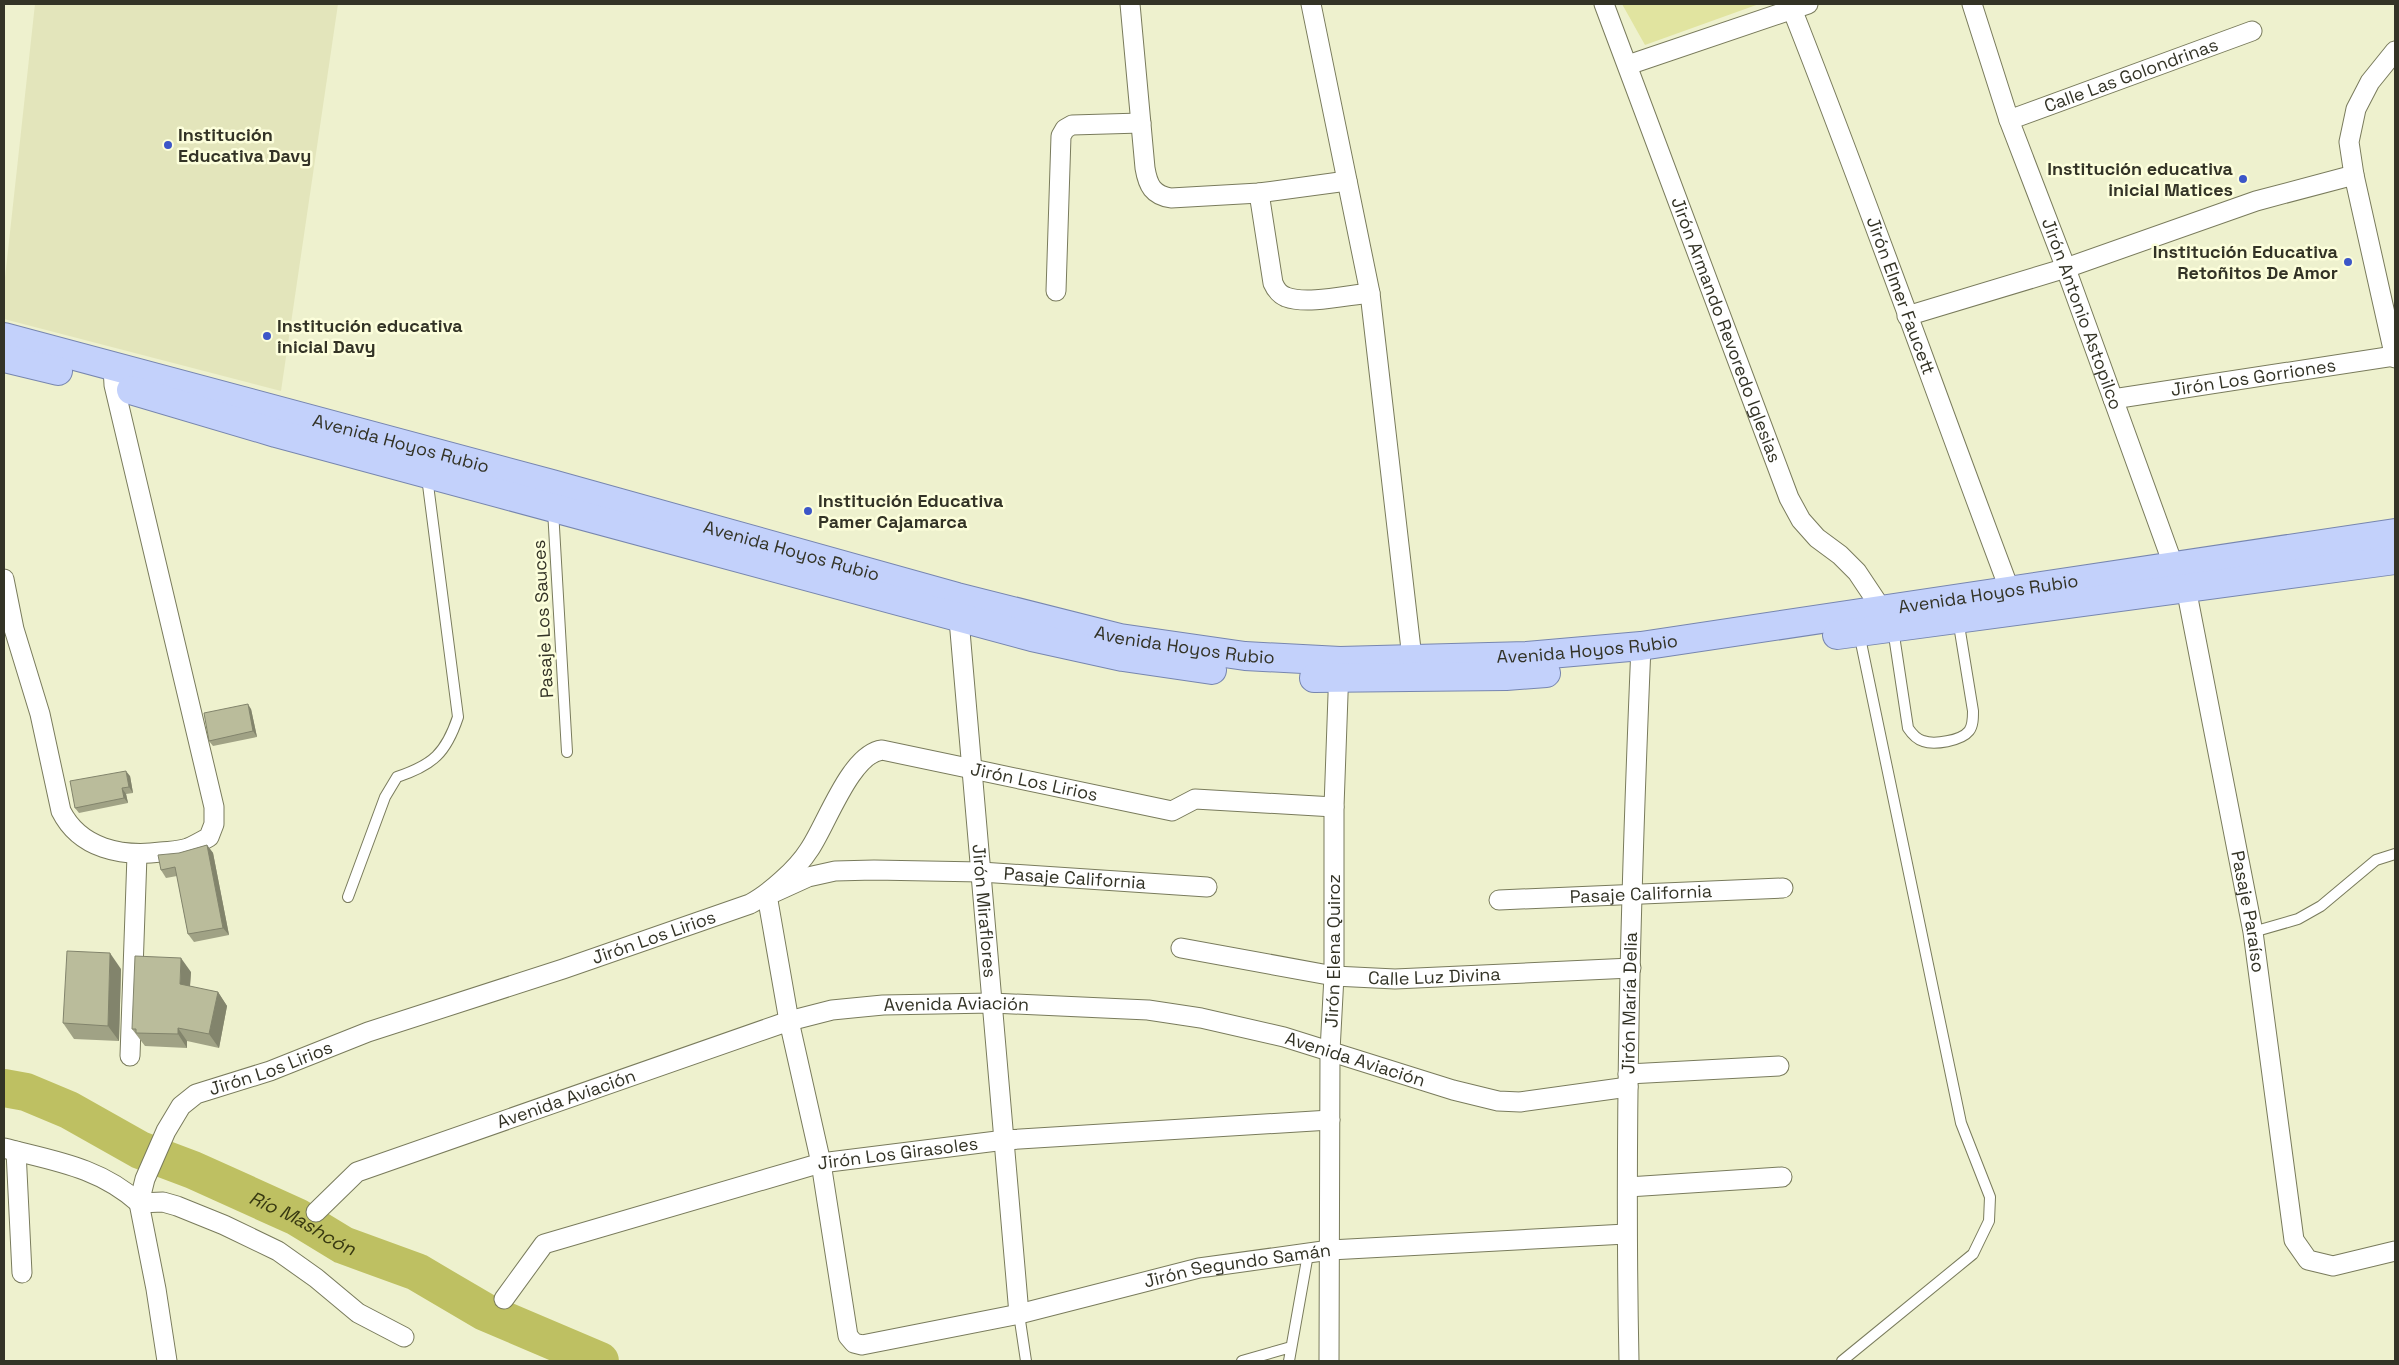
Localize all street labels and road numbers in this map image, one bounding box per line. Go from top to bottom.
street label: Calle Las Golondrinas [2041,32,2221,117]
street label: Jirón Armando Revoredo Iglesias [1666,194,1787,466]
street label: Jirón Elmer Faucett [1861,213,1941,378]
street label: Jirón Antonio Astopilco [2037,215,2128,413]
street label: Jirón Los Gorriones [2169,353,2337,401]
street label: Avenida Hoyos Rubio [310,408,492,478]
street label: Avenida Hoyos Rubio [701,515,882,586]
street label: Pasaje Los Sauces [527,539,558,699]
street label: Avenida Hoyos Rubio [1897,569,2080,618]
street label: Avenida Hoyos Rubio [1092,620,1275,669]
street label: Avenida Hoyos Rubio [1496,629,1679,668]
street label: Jirón Los Lirios [969,757,1100,806]
street label: Jirón Miraflores [967,843,1002,979]
street label: Pasaje Paraíso [2226,849,2270,974]
street label: Pasaje California [1003,862,1147,894]
street label: Jirón Elena Quiroz [1319,874,1345,1029]
street label: Pasaje California [1569,879,1713,908]
street label: Jirón Los Lirios [589,905,719,969]
street label: Jirón María Delia [1616,932,1642,1074]
street label: Calle Luz Divina [1367,962,1501,990]
street label: Avenida Aviación [884,991,1030,1016]
street label: Avenida Aviación [1282,1026,1428,1092]
street label: Jirón Los Lirios [206,1035,336,1100]
street label: Avenida Aviación [494,1064,639,1133]
street label: Jirón Los Girasoles [816,1131,979,1174]
street label: Jirón Segundo Samán [1141,1238,1332,1293]

